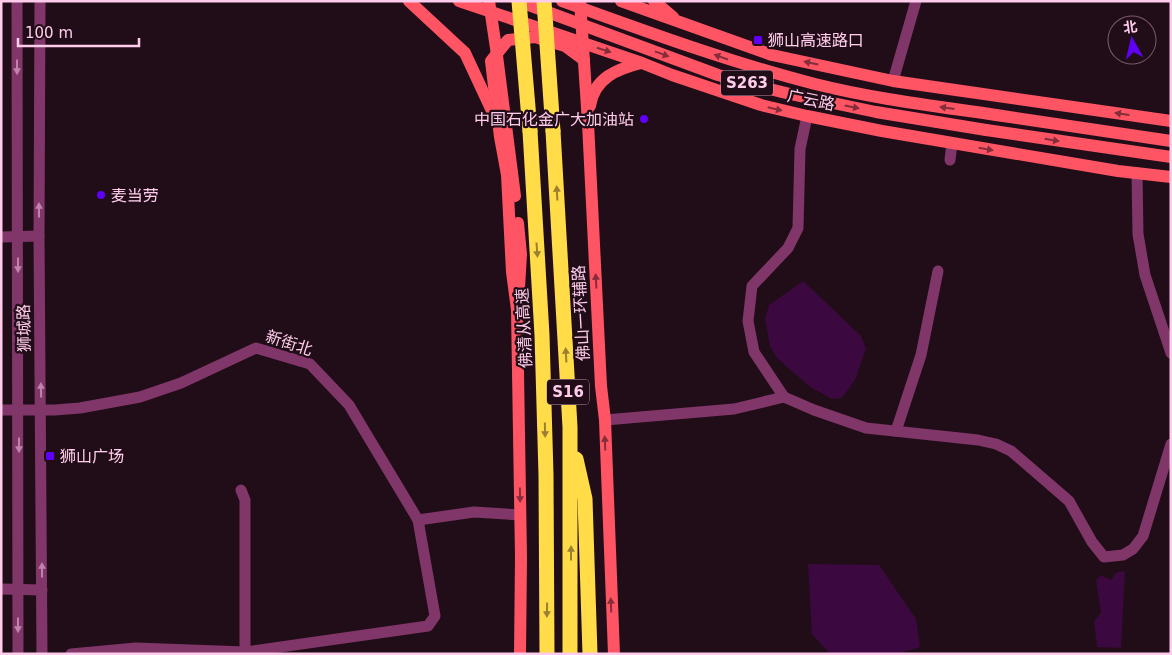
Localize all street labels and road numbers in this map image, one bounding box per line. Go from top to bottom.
road number: S263 [721,70,773,96]
street label: 广云路 [786,86,836,114]
street label: 佛山一环辅路 [569,265,593,361]
street label: 佛清从高速 [512,288,536,368]
street label: 狮城路 [14,304,34,352]
street label: 新街北 [263,327,315,359]
road number: S16 [547,380,589,404]

